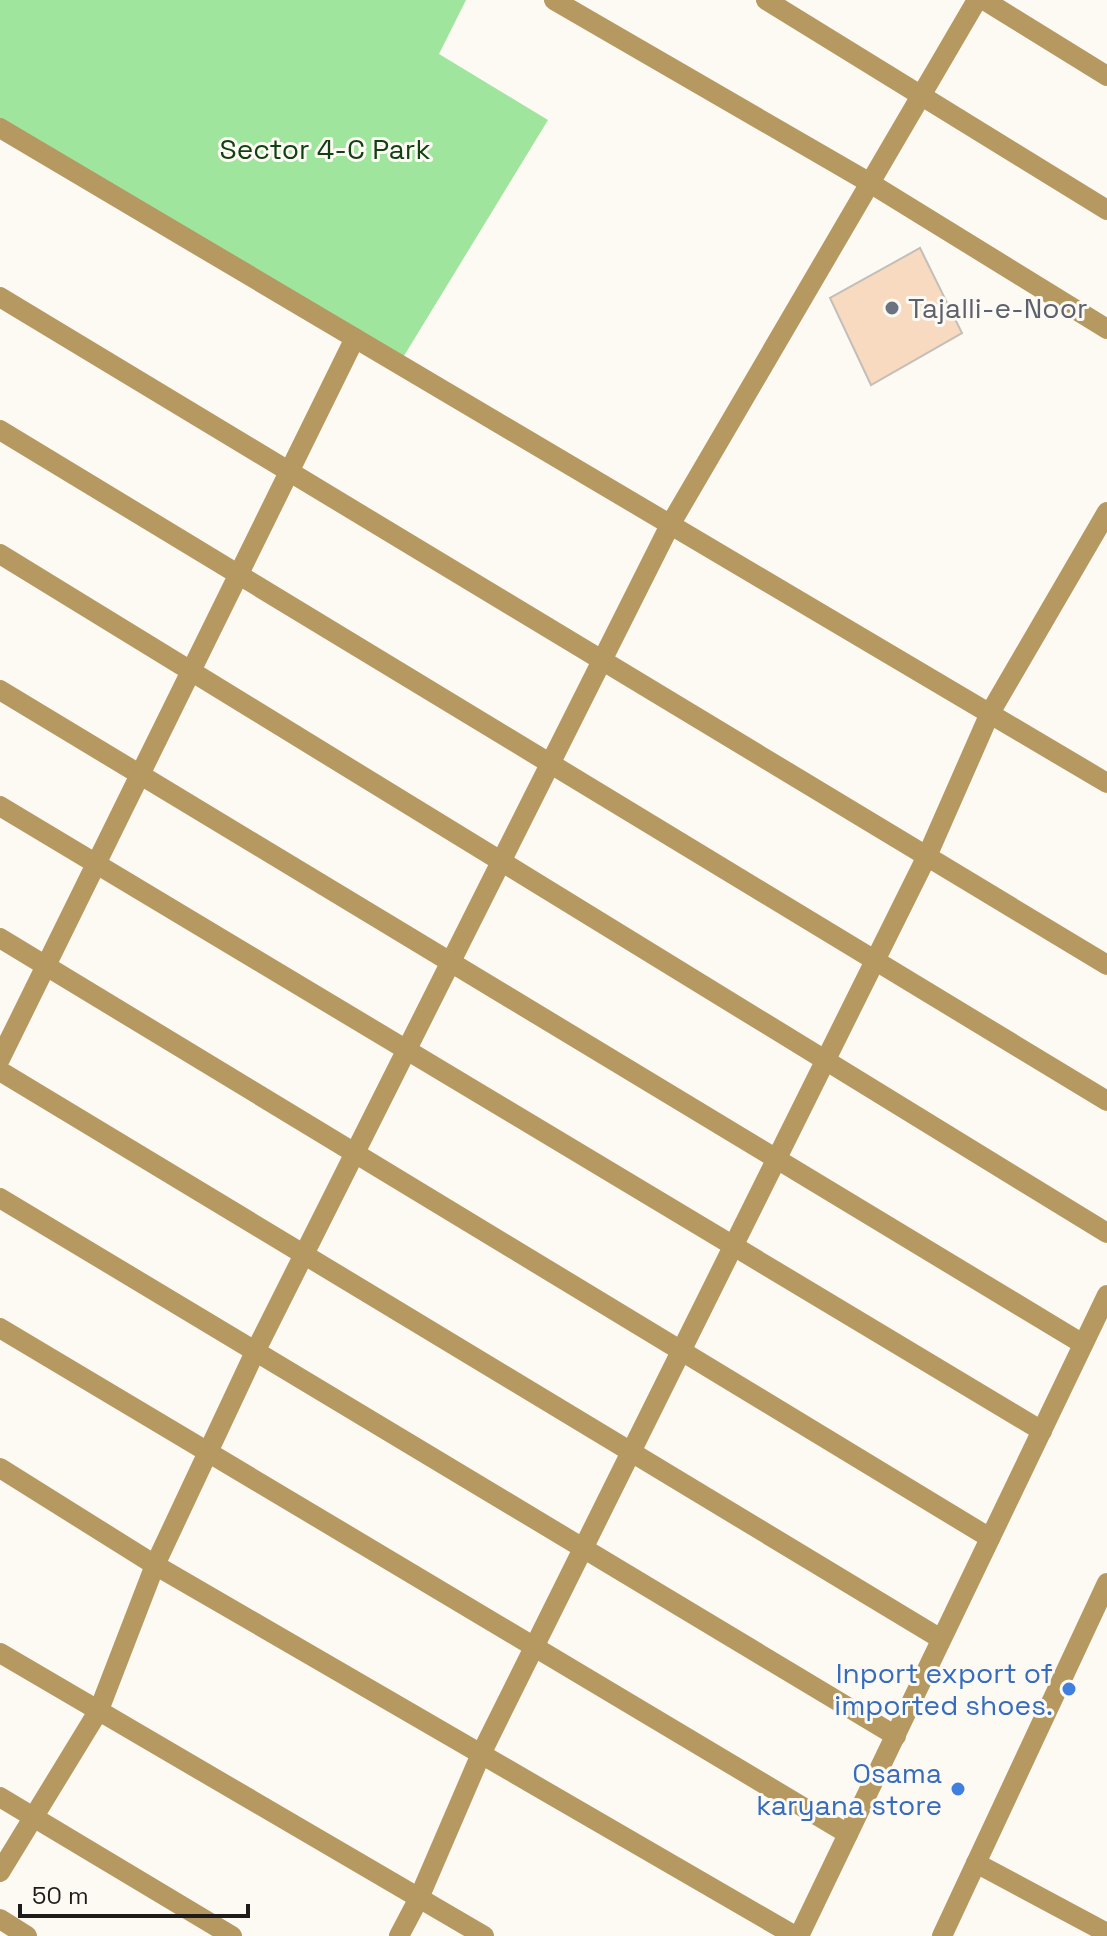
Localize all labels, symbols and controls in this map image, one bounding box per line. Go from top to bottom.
park label: Sector 4-C Park [219,131,431,167]
place label: Tajalli-e-Noor [908,290,1088,326]
marker: Tajalli-e-Noor [883,299,901,317]
place label: Inport export of imported shoes. [834,1655,1053,1723]
marker: Inport export of imported shoes. [1060,1680,1078,1698]
place label: Osama karyana store [756,1755,942,1823]
marker: Osama karyana store [949,1780,967,1798]
scale bar [20,1868,248,1918]
text: 50 m [32,1880,89,1911]

